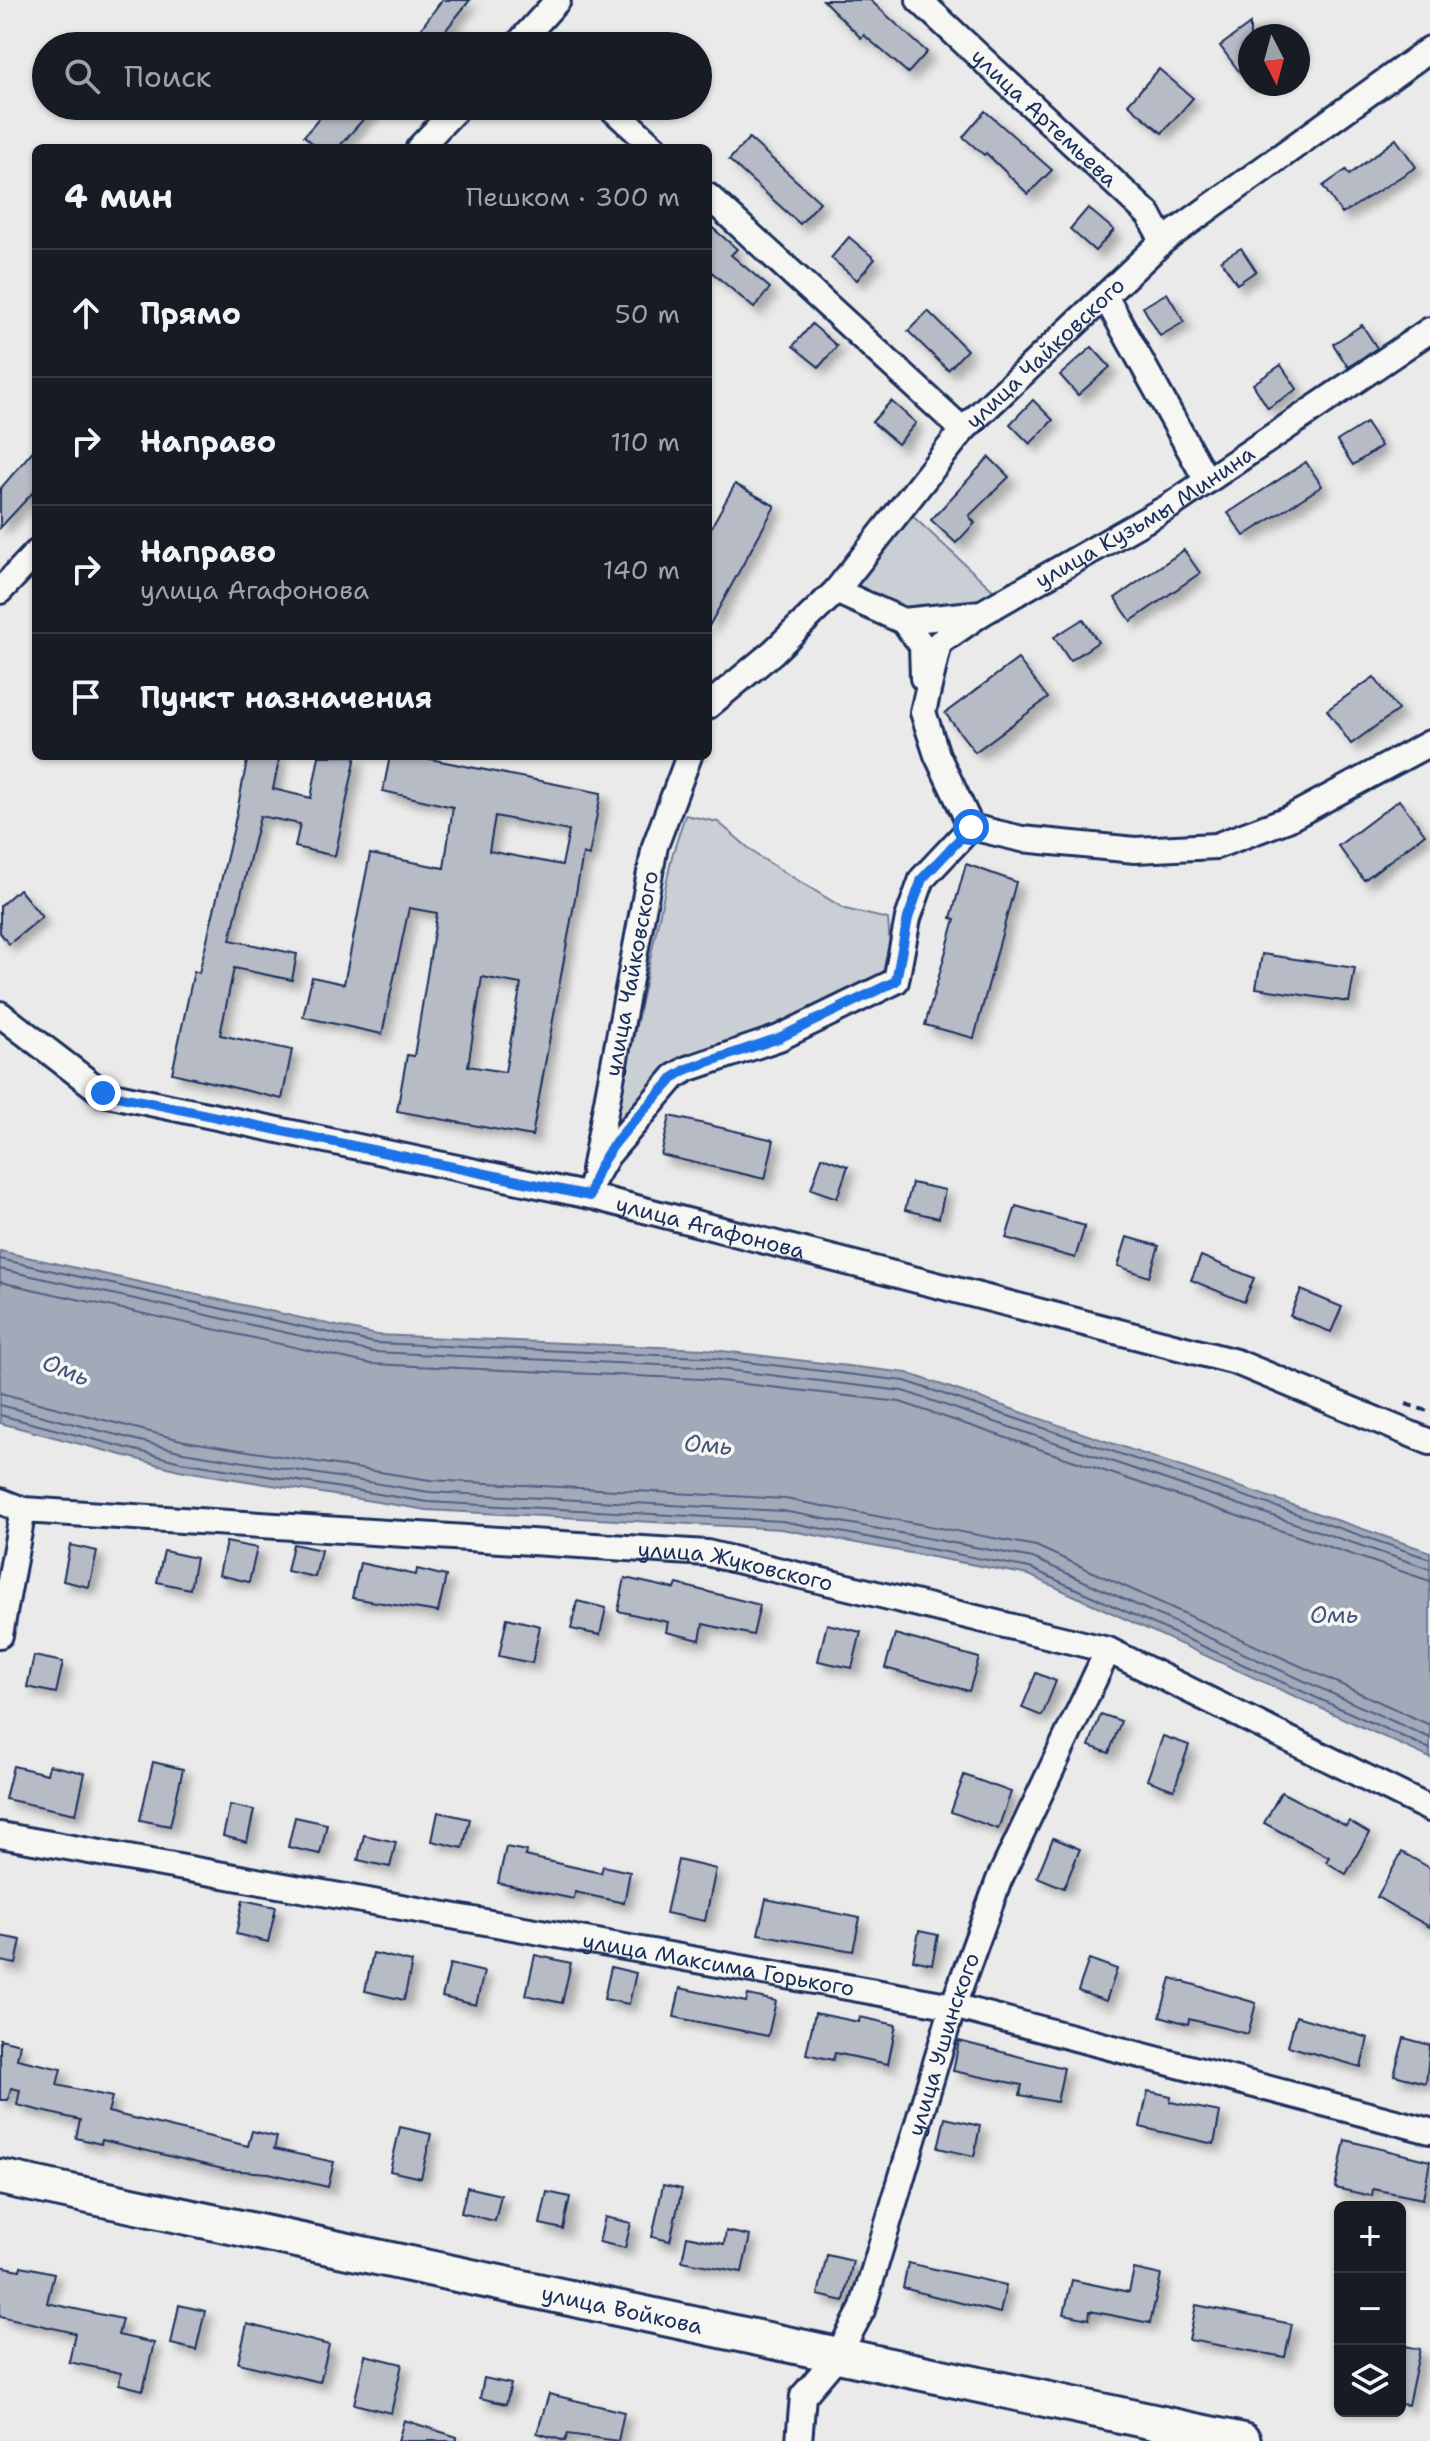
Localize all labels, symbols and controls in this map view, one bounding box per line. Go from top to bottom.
north arrow [1238,24,1310,96]
search box [32,32,712,120]
street label: улица Артемьева [965,42,1124,193]
icon: search [60,54,104,98]
text: Поиск [124,56,212,97]
text: 4 мин [64,173,173,219]
text: Пешком · 300 m [466,179,680,214]
street label: улица Чайковского [959,270,1131,435]
icon: ahead [64,291,108,335]
text: Прямо [140,293,241,334]
text: 50 m [615,296,680,331]
icon: right [64,419,108,463]
text: Направо [140,421,276,462]
text: 110 m [610,424,680,459]
street label: улица Кузьмы Минина [1030,438,1260,594]
text: Направо [140,531,276,572]
icon: right [64,547,108,591]
text: 140 m [603,552,680,587]
text: улица Агафонова [140,572,369,607]
icon: arrive [64,675,108,719]
text: Пункт назначения [140,677,432,718]
route start [953,809,989,845]
street label: улица Чайковского [597,868,665,1079]
route end [85,1075,121,1111]
street label: улица Агафонова [613,1189,808,1265]
water label: Омь [38,1346,94,1394]
water label: Омь [682,1427,734,1463]
street label: улица Жуковского [637,1534,836,1597]
water label: Омь [1310,1599,1358,1631]
street label: улица Максима Горького [580,1925,857,2003]
street label: улица Ушинского [900,1948,986,2139]
map controls [1334,2201,1406,2417]
button: + [1334,2201,1406,2273]
button: − [1334,2273,1406,2345]
street label: улица Войкова [539,2278,706,2340]
button: layers [1334,2345,1406,2417]

